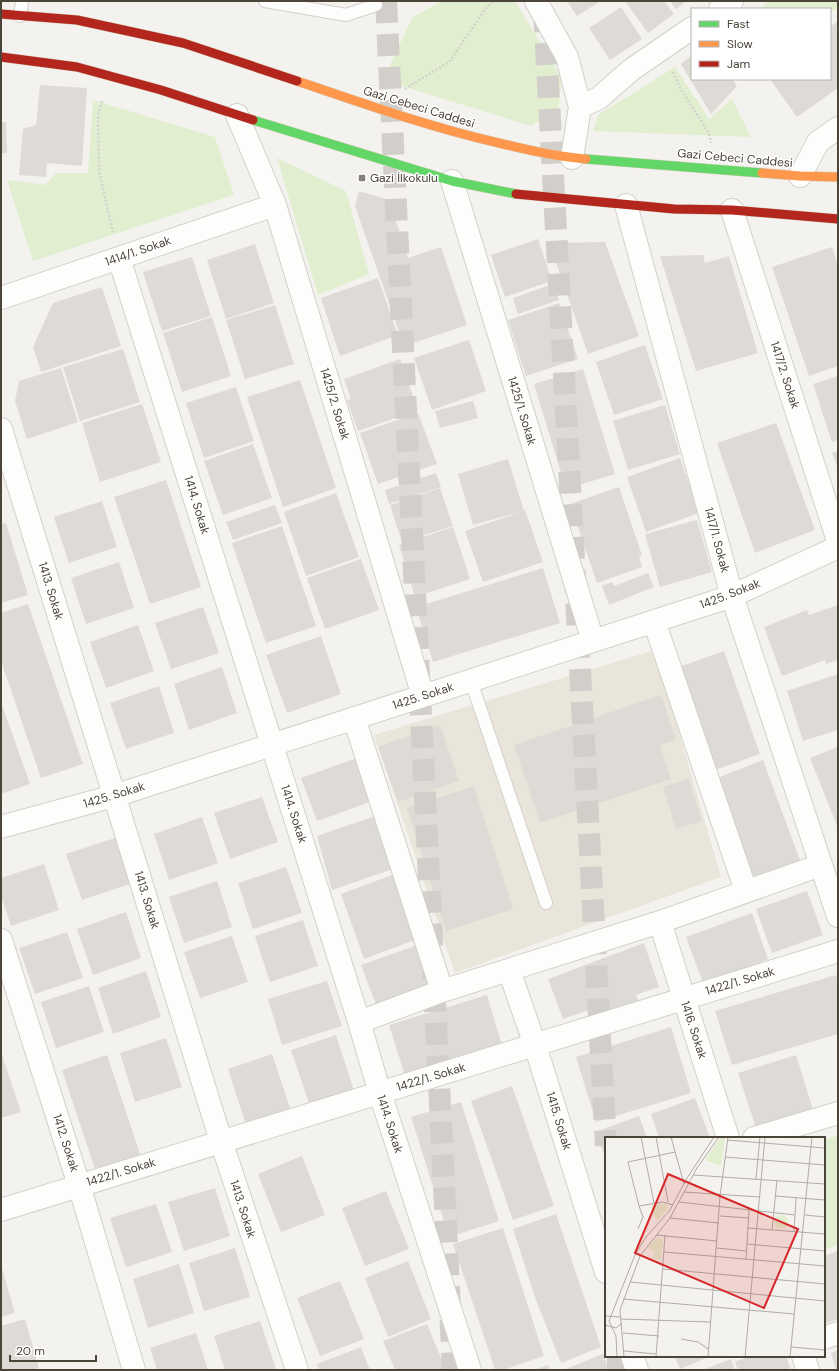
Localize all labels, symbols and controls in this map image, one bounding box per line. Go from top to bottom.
legend [691,8,831,80]
text: Fast [727,16,750,32]
text: Slow [727,36,753,52]
text: Jam [727,56,750,72]
street label: Gazi Cebeci Caddesi [361,82,477,132]
street label: Gazi Cebeci Caddesi [677,145,793,171]
place label: Gazi İlkokulu [370,170,438,186]
marker: Gazi İlkokulu [357,173,367,183]
street label: 1414/1. Sokak [103,232,173,270]
street label: 1417/2. Sokak [767,339,803,411]
street label: 1425/2. Sokak [316,366,354,442]
street label: 1425/1. Sokak [504,374,540,448]
street label: 1414. Sokak [181,474,213,536]
street label: 1417/1. Sokak [701,506,733,574]
street label: 1413. Sokak [35,560,67,622]
street label: 1425. Sokak [697,575,763,613]
street label: 1425. Sokak [390,679,456,713]
street label: 1425. Sokak [81,778,147,812]
street label: 1414. Sokak [277,783,311,845]
street label: 1413. Sokak [131,869,163,931]
street label: 1422/1. Sokak [703,963,777,999]
street label: 1416. Sokak [677,999,711,1061]
street label: 1422/1. Sokak [394,1059,468,1095]
street label: 1415. Sokak [543,1090,575,1152]
street label: 1414. Sokak [373,1093,407,1155]
street label: 1412. Sokak [49,1112,83,1174]
inset map [605,1137,825,1357]
street label: 1422/1. Sokak [84,1154,158,1190]
street label: 1413. Sokak [226,1178,260,1240]
scale bar [10,1337,96,1363]
text: 20 m [16,1343,45,1359]

